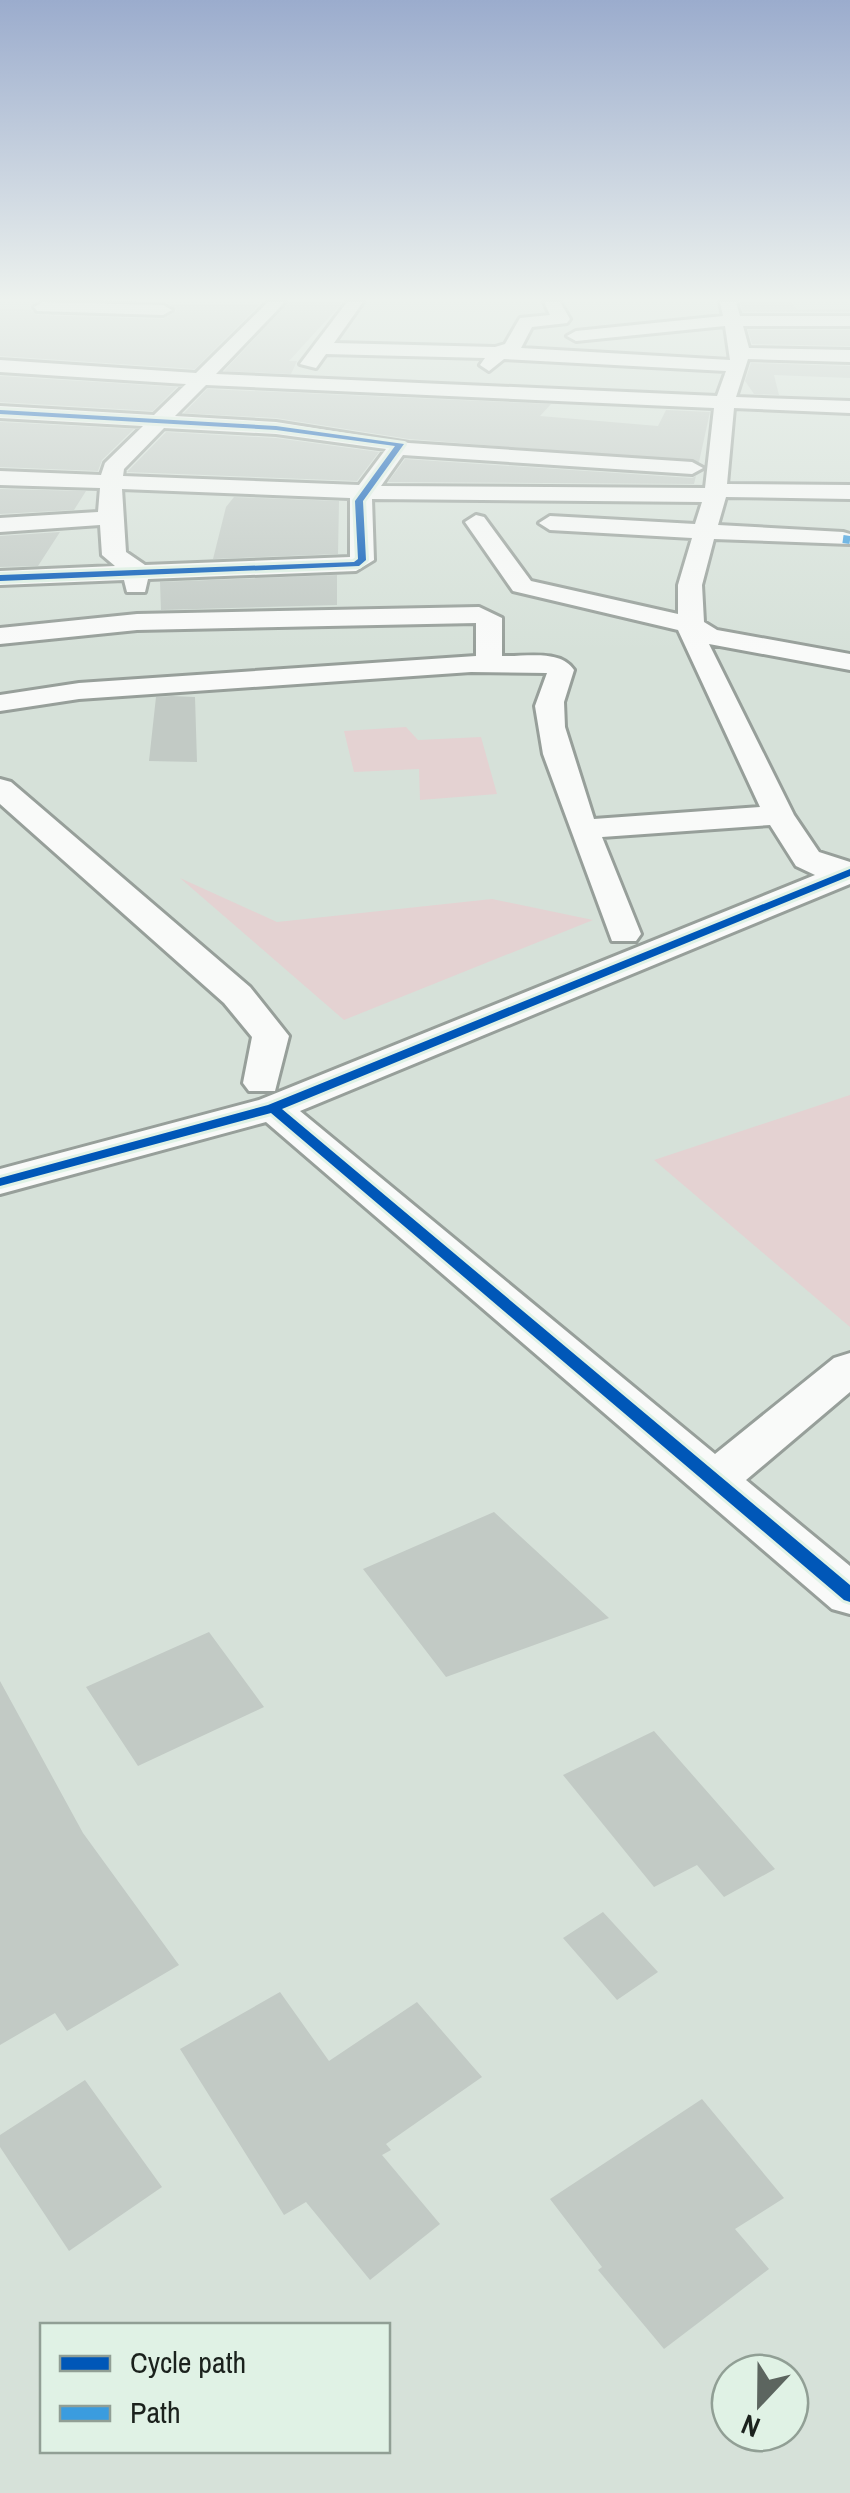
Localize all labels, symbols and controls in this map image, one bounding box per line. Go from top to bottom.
legend [40,2323,390,2453]
text: Cycle path [130,2342,246,2382]
north arrow [710,2353,810,2453]
text: Path [130,2392,181,2432]
text: N [736,2405,765,2447]

